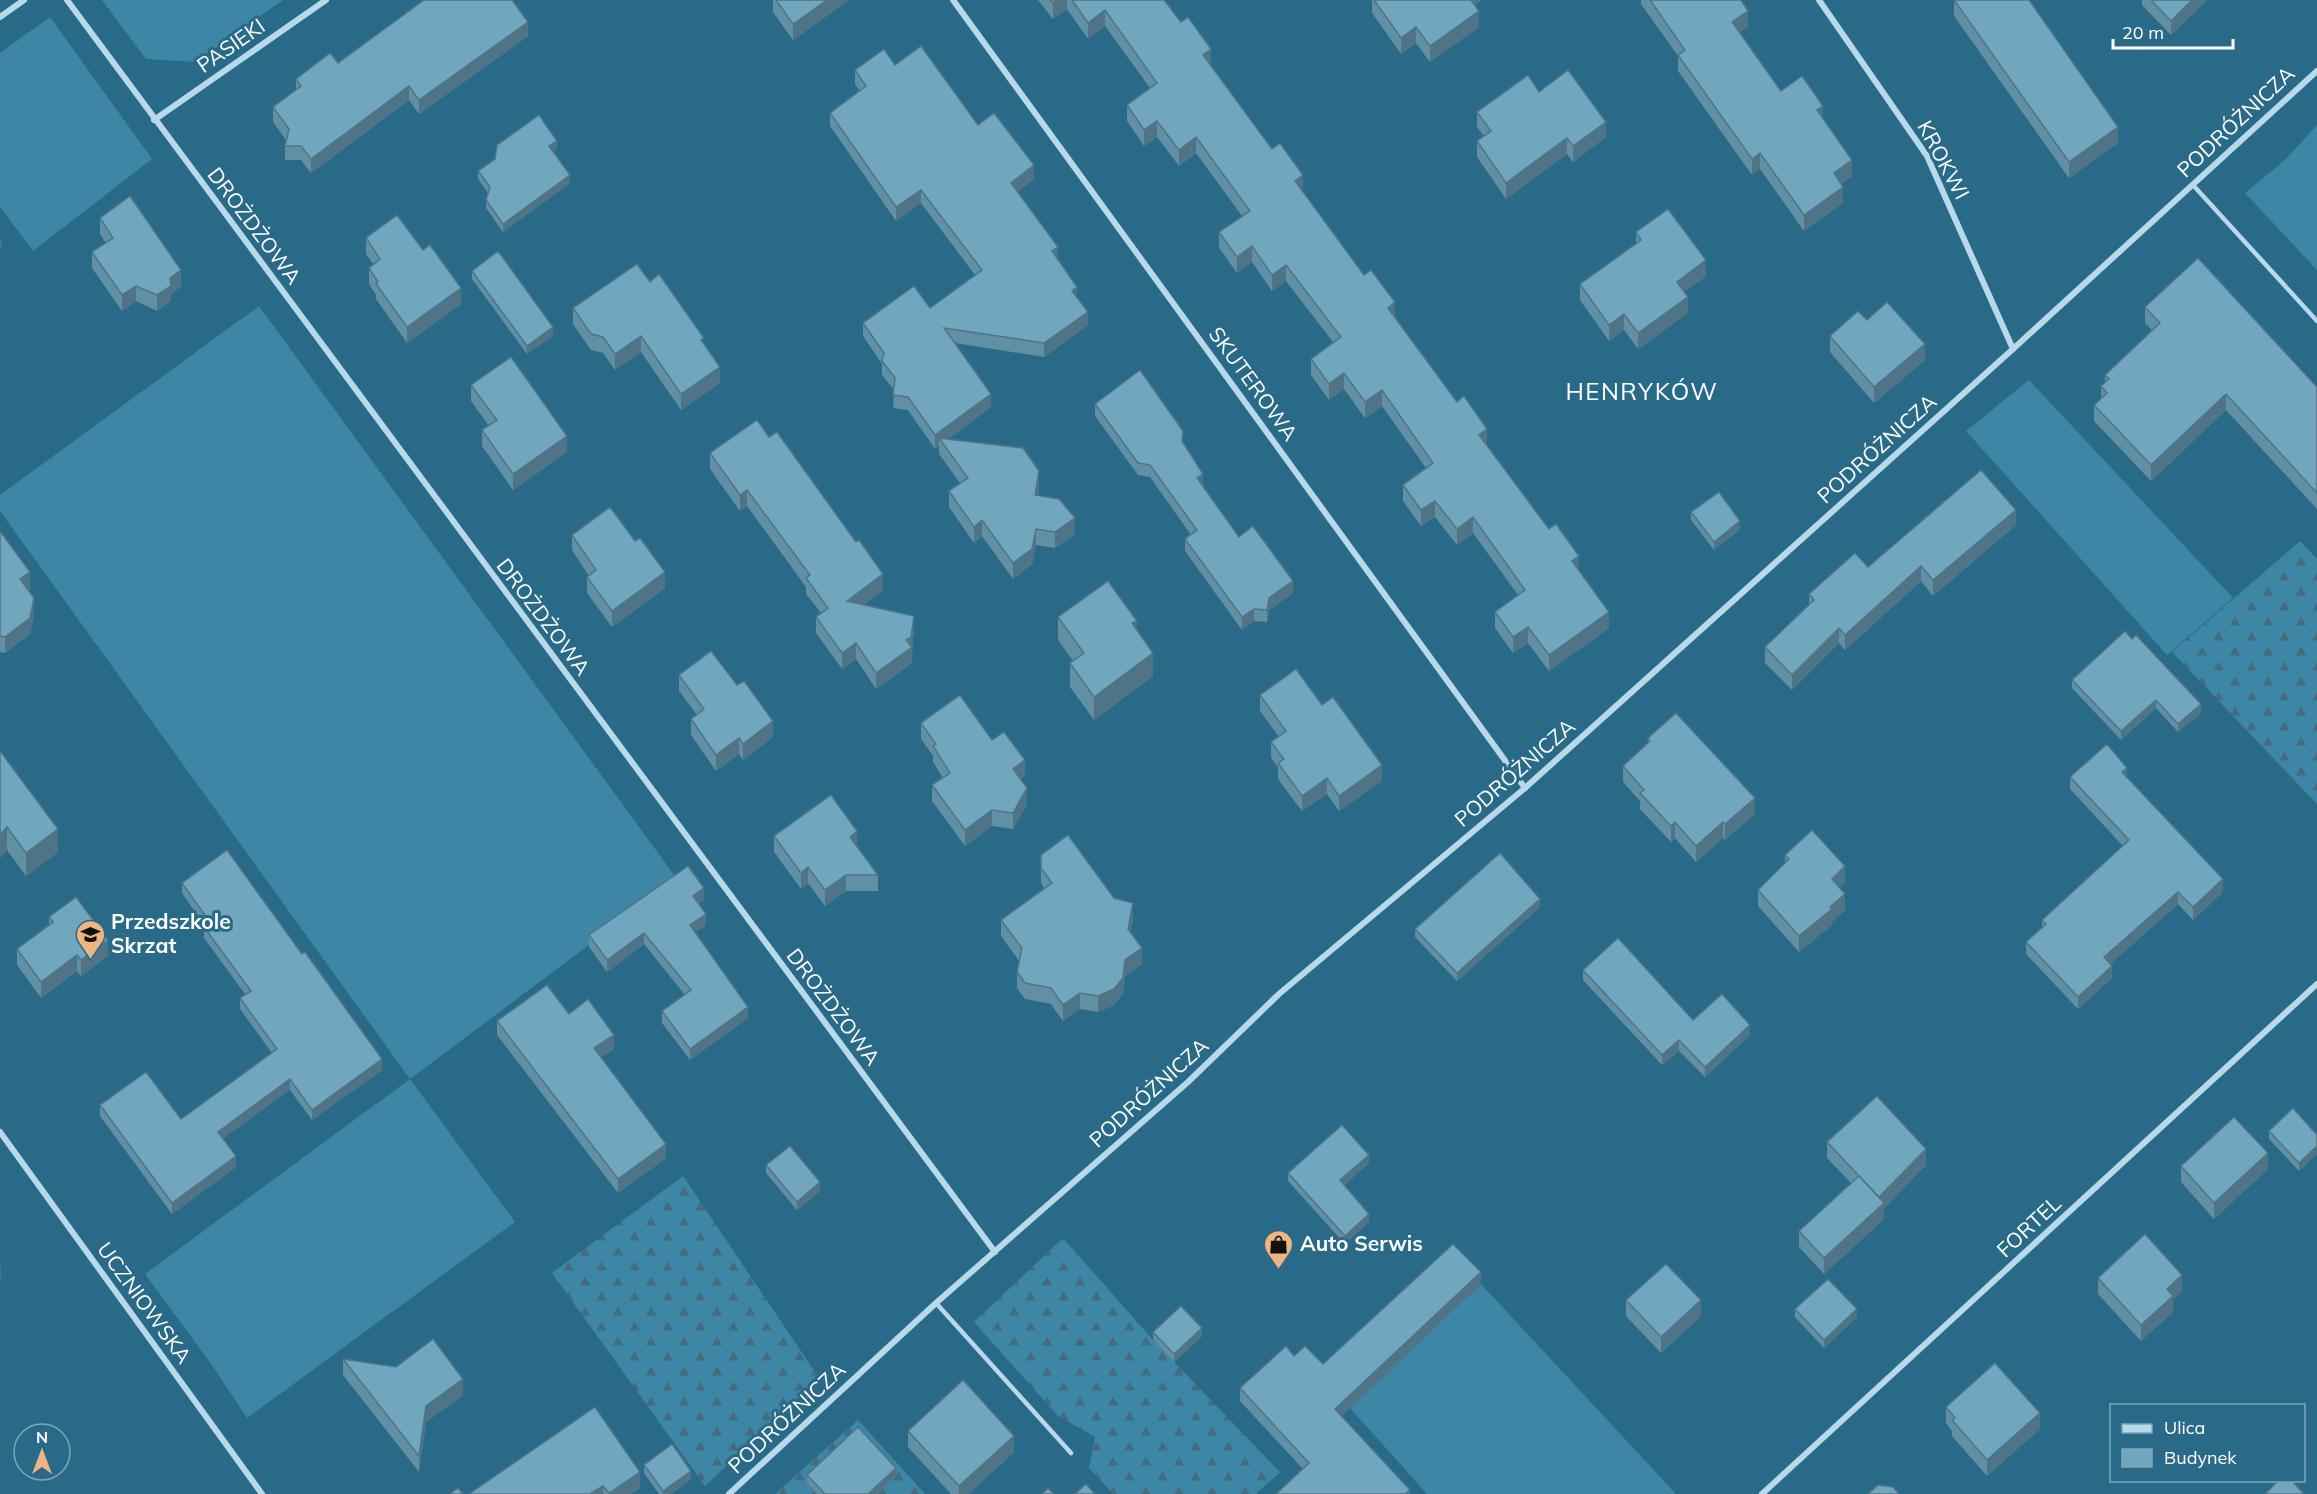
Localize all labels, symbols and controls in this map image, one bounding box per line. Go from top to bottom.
street label: PASIEKI [191,12,269,78]
scale bar [2113,12,2233,50]
text: 20 m [2122,21,2164,44]
street label: PODRÓŻNICZA [2171,60,2300,182]
street label: KROKWI [1912,116,1975,203]
street label: DROŻDŻOWA [202,162,308,289]
street label: SKUTEROWA [1204,321,1304,446]
district label: HENRYKÓW [1565,376,1719,406]
street label: PODRÓŻNICZA [1811,388,1942,509]
street label: DROŻDŻOWA [491,553,597,680]
street label: PODRÓŻNICZA [1449,712,1580,832]
place label: Przedszkole Skrzat [111,908,231,958]
school or university icon: Przedszkole Skrzat [74,918,106,960]
street label: DROŻDŻOWA [781,943,887,1070]
street label: PODRÓŻNICZA [1083,1032,1214,1153]
street label: FORTEL [1991,1190,2066,1262]
shop icon: Auto Serwis [1263,1228,1295,1270]
place label: Auto Serwis [1300,1230,1423,1256]
street label: UCZNIOWSKA [92,1237,198,1369]
street label: PODRÓŻNICZA [722,1356,851,1478]
legend [2110,1404,2305,1482]
text: Ulica [2164,1416,2205,1439]
north arrow [12,1422,72,1482]
text: N [36,1427,48,1447]
text: Budynek [2164,1446,2237,1469]

